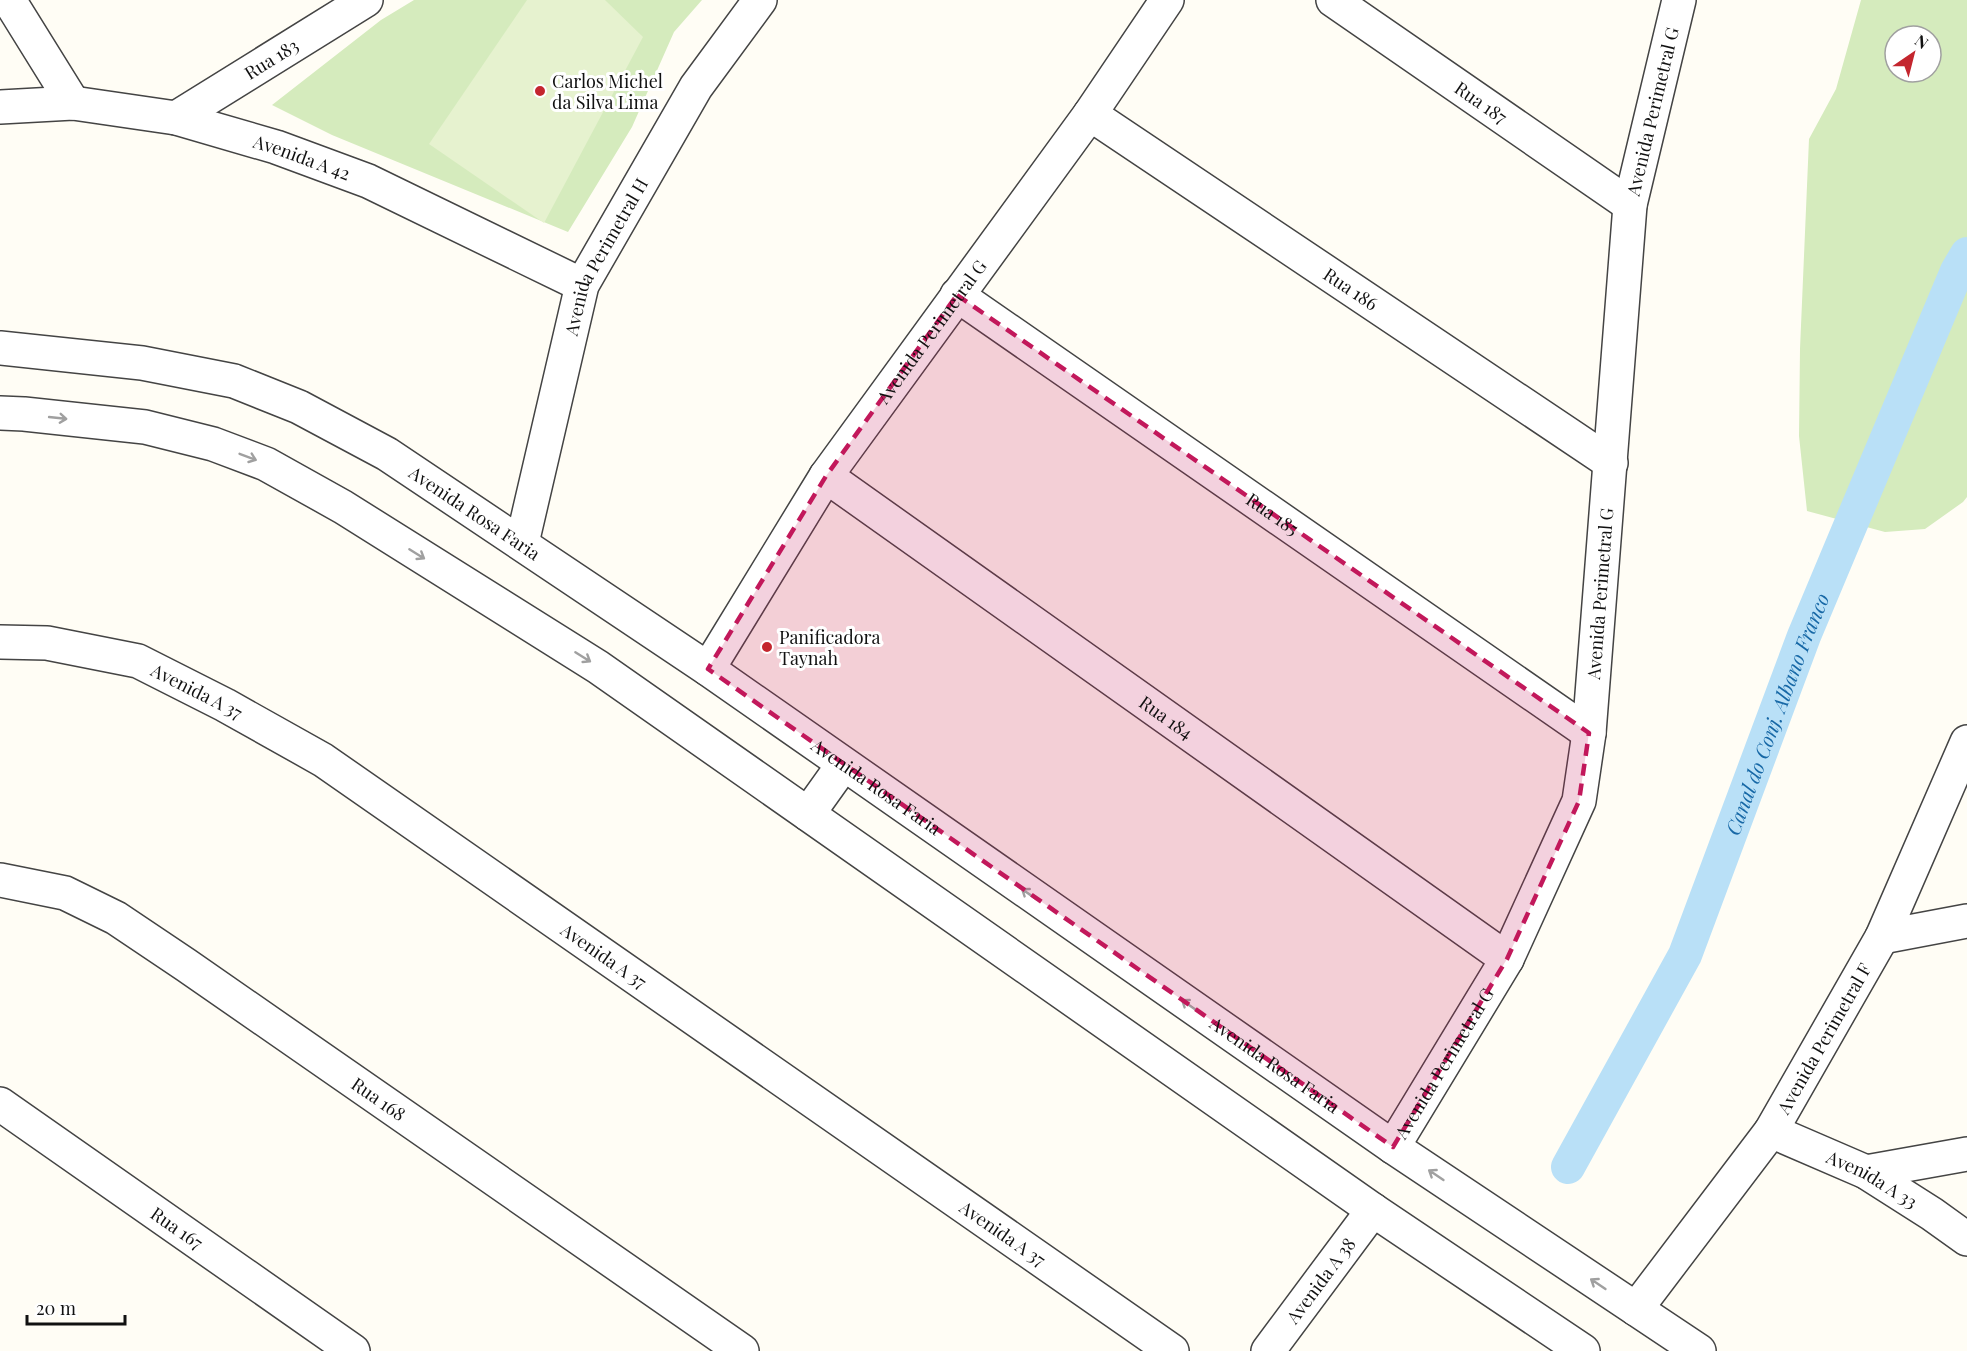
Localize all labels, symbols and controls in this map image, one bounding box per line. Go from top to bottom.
north arrow [1883,24,1943,84]
street label: Avenida Perimetral G [1620,25,1684,199]
text: N [1911,29,1933,53]
street label: Rua 183 [240,33,303,85]
place label: Carlos Michel da Silva Lima [552,69,663,114]
street label: Rua 187 [1450,76,1513,129]
marker: Carlos Michel da Silva Lima [533,84,547,98]
street label: Avenida A 42 [250,129,354,185]
street label: Avenida Perimetral H [558,173,653,339]
street label: Avenida Perimetral G [870,255,992,409]
street label: Rua 186 [1319,262,1383,316]
one-way arrow [48,413,68,424]
one-way arrow [238,453,257,464]
street label: Avenida Rosa Faria [404,460,545,565]
street label: Rua 185 [1242,487,1304,540]
street label: Avenida Perimetral G [1581,506,1618,681]
one-way arrow [408,548,425,560]
water label: Canal do Conj. Albano Franco [1718,589,1834,838]
place label: Panificadora Taynah [779,625,881,670]
marker: Panificadora Taynah [760,640,774,654]
one-way arrow [574,652,591,664]
street label: Avenida A 37 [146,657,248,725]
street label: Rua 184 [1135,690,1198,745]
street label: Avenida Rosa Faria [806,732,946,840]
one-way arrow [1021,888,1038,900]
street label: Avenida A 37 [555,917,652,994]
street label: Avenida Perimetral F [1771,959,1877,1119]
street label: Avenida Perimetral G [1388,983,1499,1144]
one-way arrow [1181,999,1198,1011]
street label: Avenida Rosa Faria [1205,1010,1345,1118]
street label: Rua 168 [347,1072,410,1126]
street label: Avenida A 33 [1822,1144,1922,1214]
one-way arrow [1428,1169,1445,1181]
street label: Avenida A 37 [954,1194,1051,1272]
street label: Rua 167 [146,1201,208,1255]
street label: Avenida A 38 [1280,1233,1361,1329]
one-way arrow [1590,1278,1607,1290]
scale bar [27,1288,124,1326]
text: 20 m [36,1296,76,1320]

